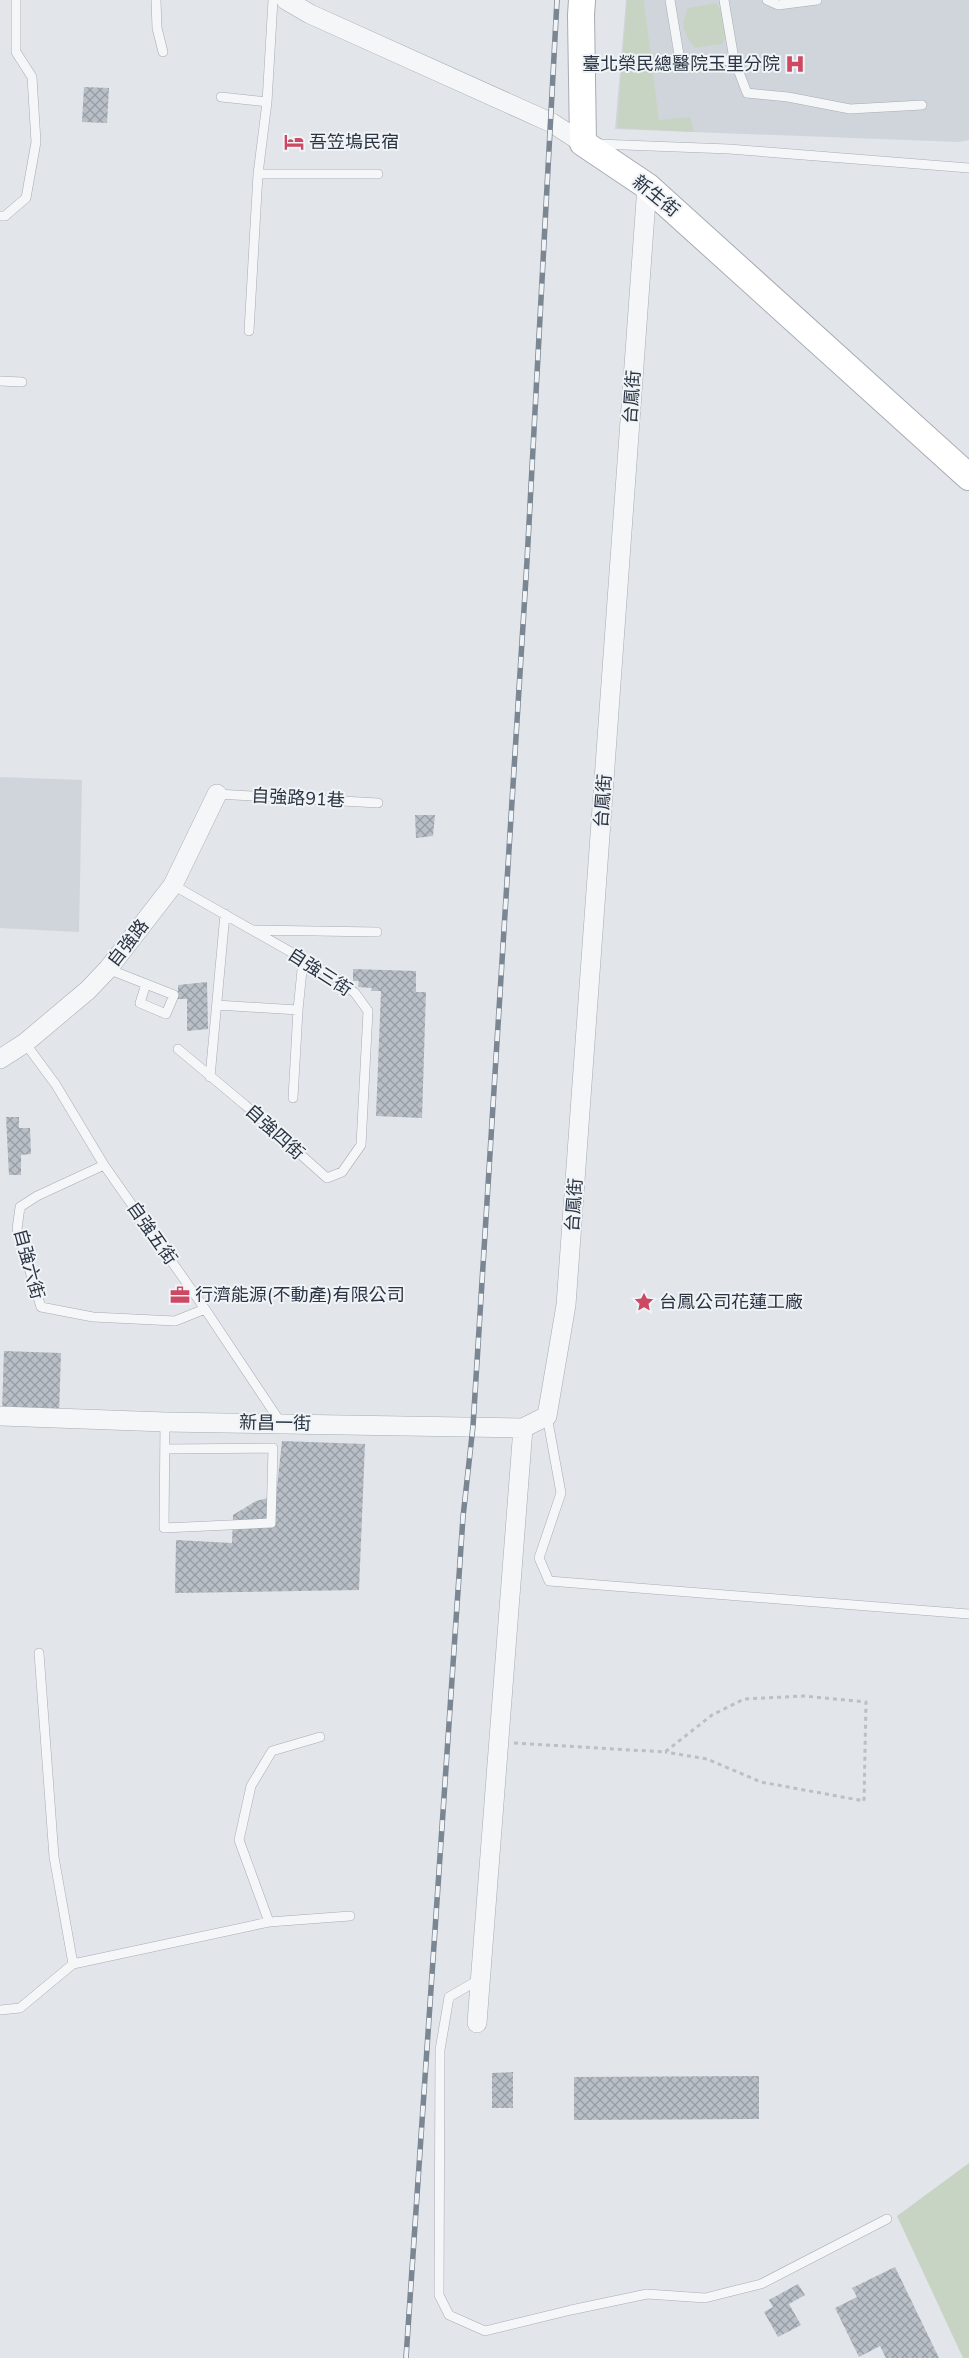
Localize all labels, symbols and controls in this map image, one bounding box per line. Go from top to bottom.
place label: 臺北榮民總醫院玉里分院 [582,52,780,76]
hospital icon: 臺北榮民總醫院玉里分院 [784,53,806,75]
place label: 吾笠塢民宿 [309,130,399,154]
hotel icon: 吾笠塢民宿 [283,131,305,153]
street label: 新生街 [627,170,685,222]
street label: 台鳳街 [618,369,646,425]
street label: 台鳳街 [589,773,617,829]
street label: 自強路91巷 [251,784,345,812]
street label: 自強路 [102,914,154,972]
street label: 自強三街 [283,942,357,1002]
street label: 自強四街 [240,1099,310,1165]
street label: 台鳳街 [560,1177,588,1233]
street label: 自強五街 [122,1197,182,1269]
street label: 自強六街 [8,1226,50,1302]
place label: 行濟能源(不動產)有限公司 [195,1283,404,1307]
office icon: 行濟能源(不動產)有限公司 [169,1284,191,1306]
place label: 台鳳公司花蓮工廠 [659,1290,803,1314]
place icon: 台鳳公司花蓮工廠 [633,1291,655,1313]
street label: 新昌一街 [239,1410,311,1436]

